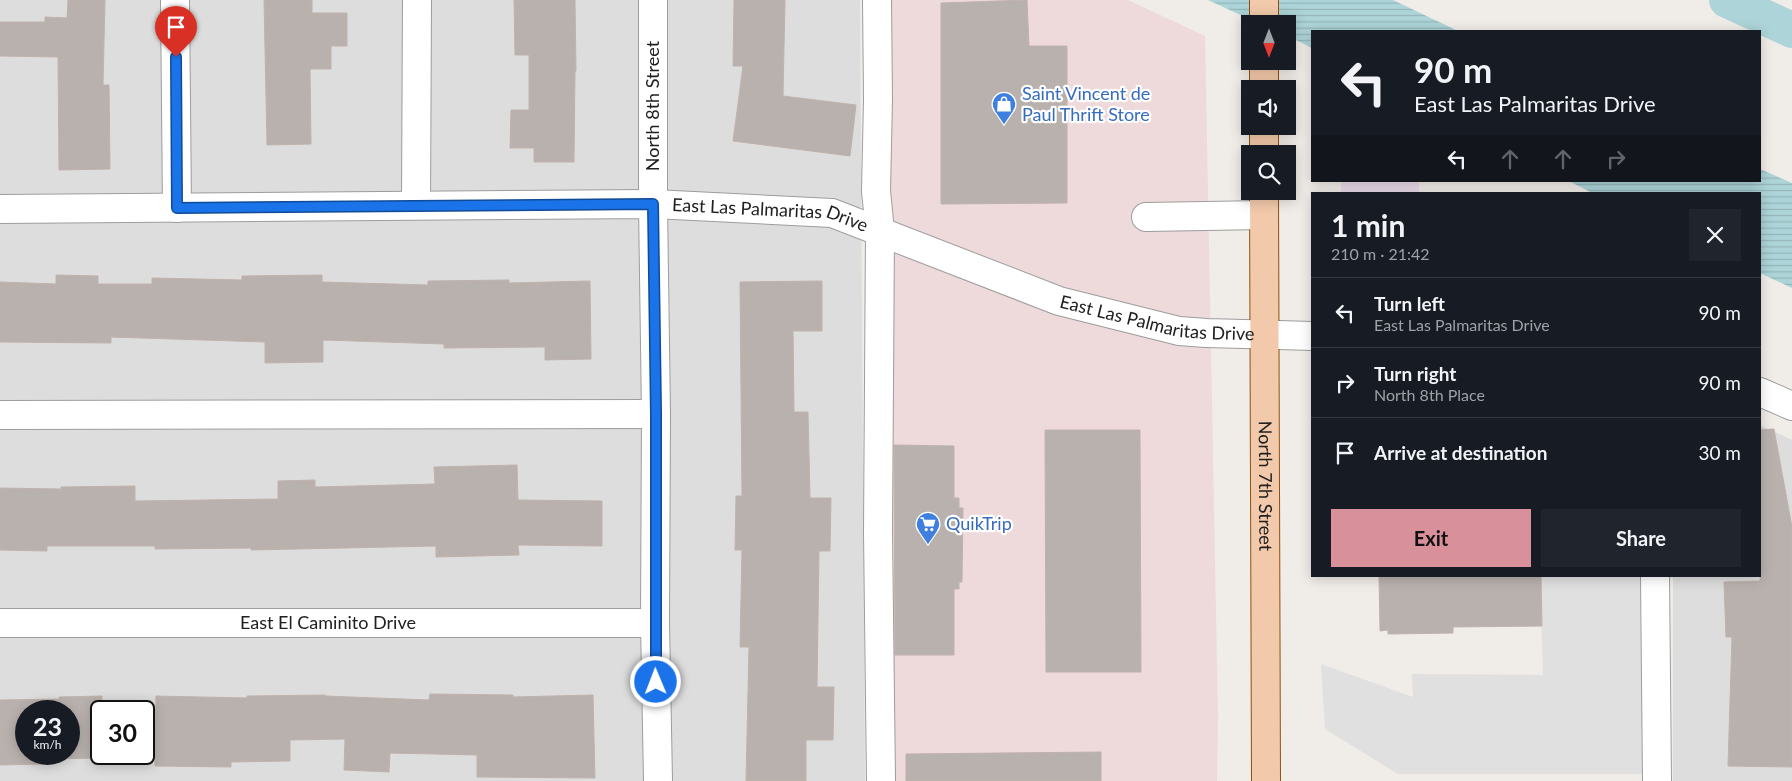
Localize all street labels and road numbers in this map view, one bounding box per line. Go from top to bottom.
street label: North 8th Street [641,40,663,171]
street label: East Las Palmaritas Drive [672,193,871,236]
street label: East Las Palmaritas Drive [1058,290,1255,344]
street label: North 7th Street [1255,421,1277,552]
street label: East El Caminito Drive [240,611,416,633]

